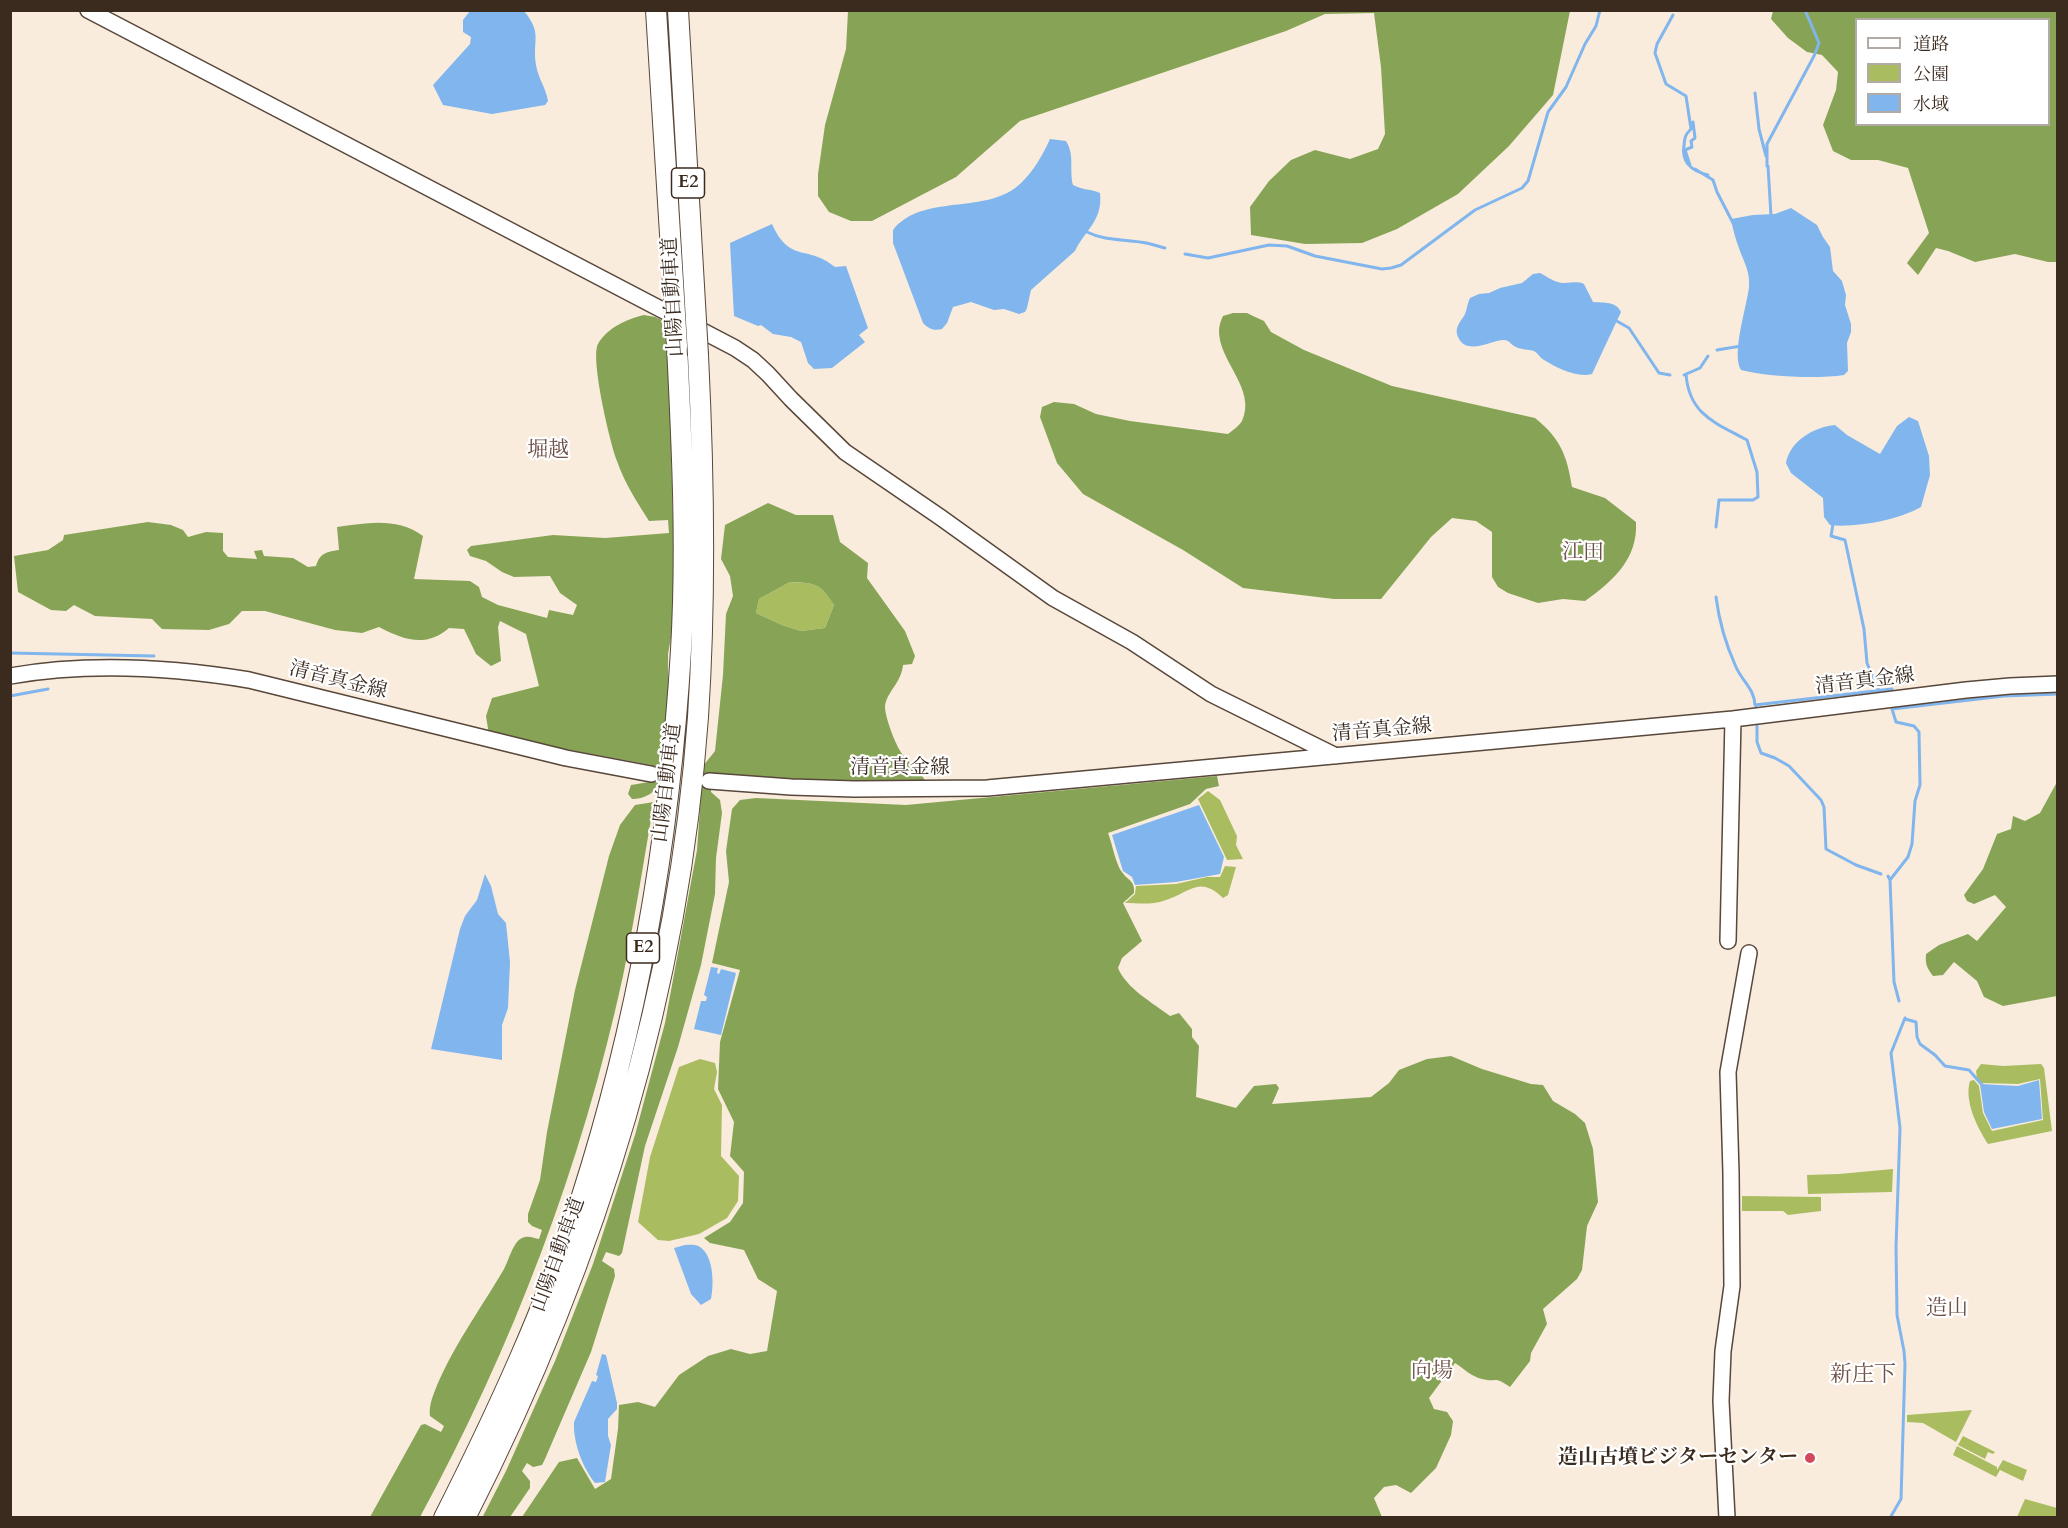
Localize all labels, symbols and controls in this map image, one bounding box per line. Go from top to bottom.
legend [1855,18,2050,126]
text: 道路 [1913,32,1949,57]
text: 公園 [1913,62,1949,87]
text: 水域 [1913,92,1949,117]
road number: E2 [672,168,704,198]
street label: 山陽自動車道 [659,236,689,358]
district label: 堀越 [527,438,569,464]
district label: 江田 [1562,540,1604,566]
street label: 清音真金線 [287,657,389,705]
street label: 清音真金線 [1814,664,1916,700]
street label: 清音真金線 [1331,715,1433,747]
street label: 山陽自動車道 [649,722,687,844]
street label: 清音真金線 [850,756,950,780]
road number: E2 [626,933,660,963]
street label: 山陽自動車道 [527,1195,591,1315]
district label: 造山 [1926,1296,1968,1322]
district label: 向場 [1411,1359,1453,1385]
district label: 新庄下 [1830,1363,1896,1389]
place label: 造山古墳ビジターセンター [1558,1446,1798,1470]
marker: 造山古墳ビジターセンター [1803,1451,1817,1465]

